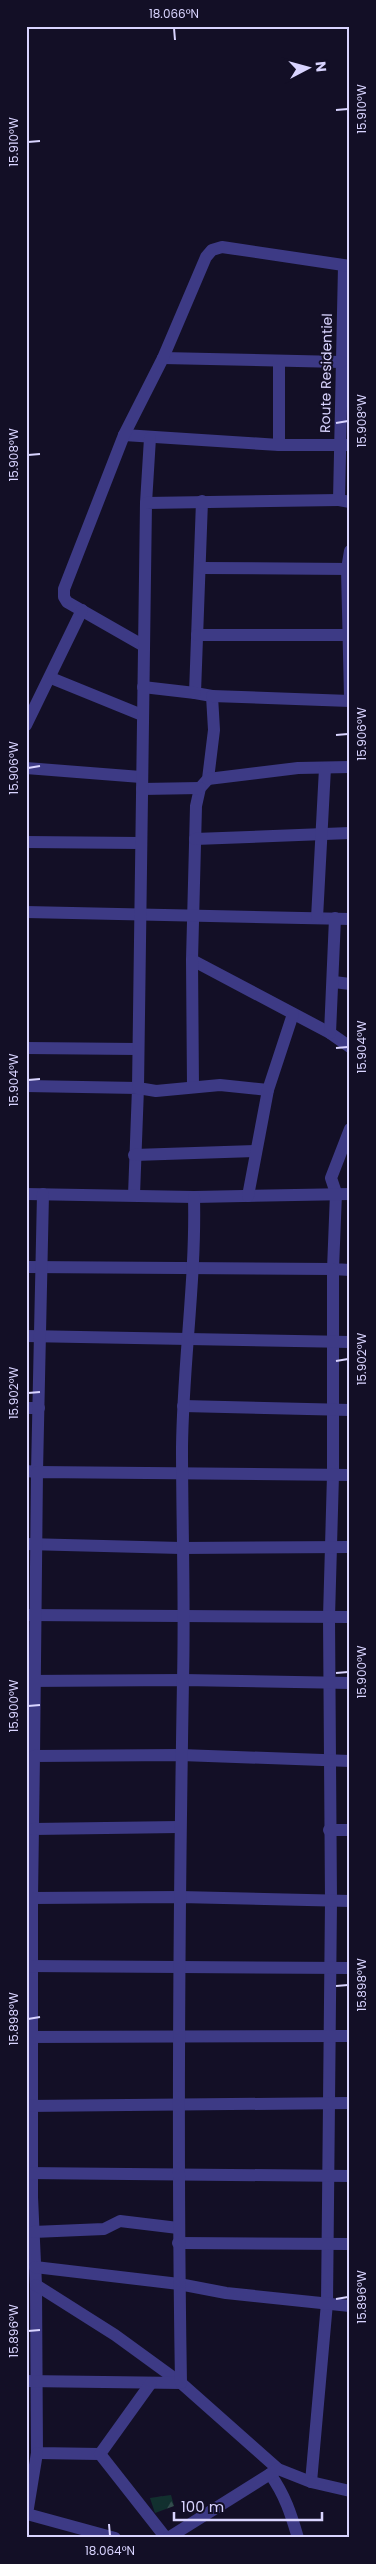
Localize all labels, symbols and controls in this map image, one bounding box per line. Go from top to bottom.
text: 18.066°N [149,5,199,22]
north arrow [284,42,334,92]
text: N [310,60,331,73]
text: 15.910°W [353,84,370,134]
text: 15.910°W [5,117,22,167]
street label: Route Residentiel [315,313,337,433]
text: 15.908°W [353,394,370,448]
text: 15.908°W [5,428,22,482]
text: 15.906°W [353,707,370,761]
text: 15.906°W [5,741,22,795]
text: 15.904°W [353,1020,370,1074]
text: 15.904°W [5,1053,22,1107]
text: 15.902°W [353,1332,370,1385]
text: 15.902°W [5,1366,22,1419]
text: 15.900°W [353,1645,370,1699]
text: 15.900°W [5,1679,22,1733]
text: 15.898°W [353,1958,370,2012]
text: 15.898°W [5,1992,22,2046]
text: 15.896°W [353,2270,370,2324]
text: 15.896°W [5,2304,22,2358]
scale bar [174,2489,321,2521]
text: 100 m [181,2496,224,2517]
text: 18.064°N [85,2542,135,2559]

